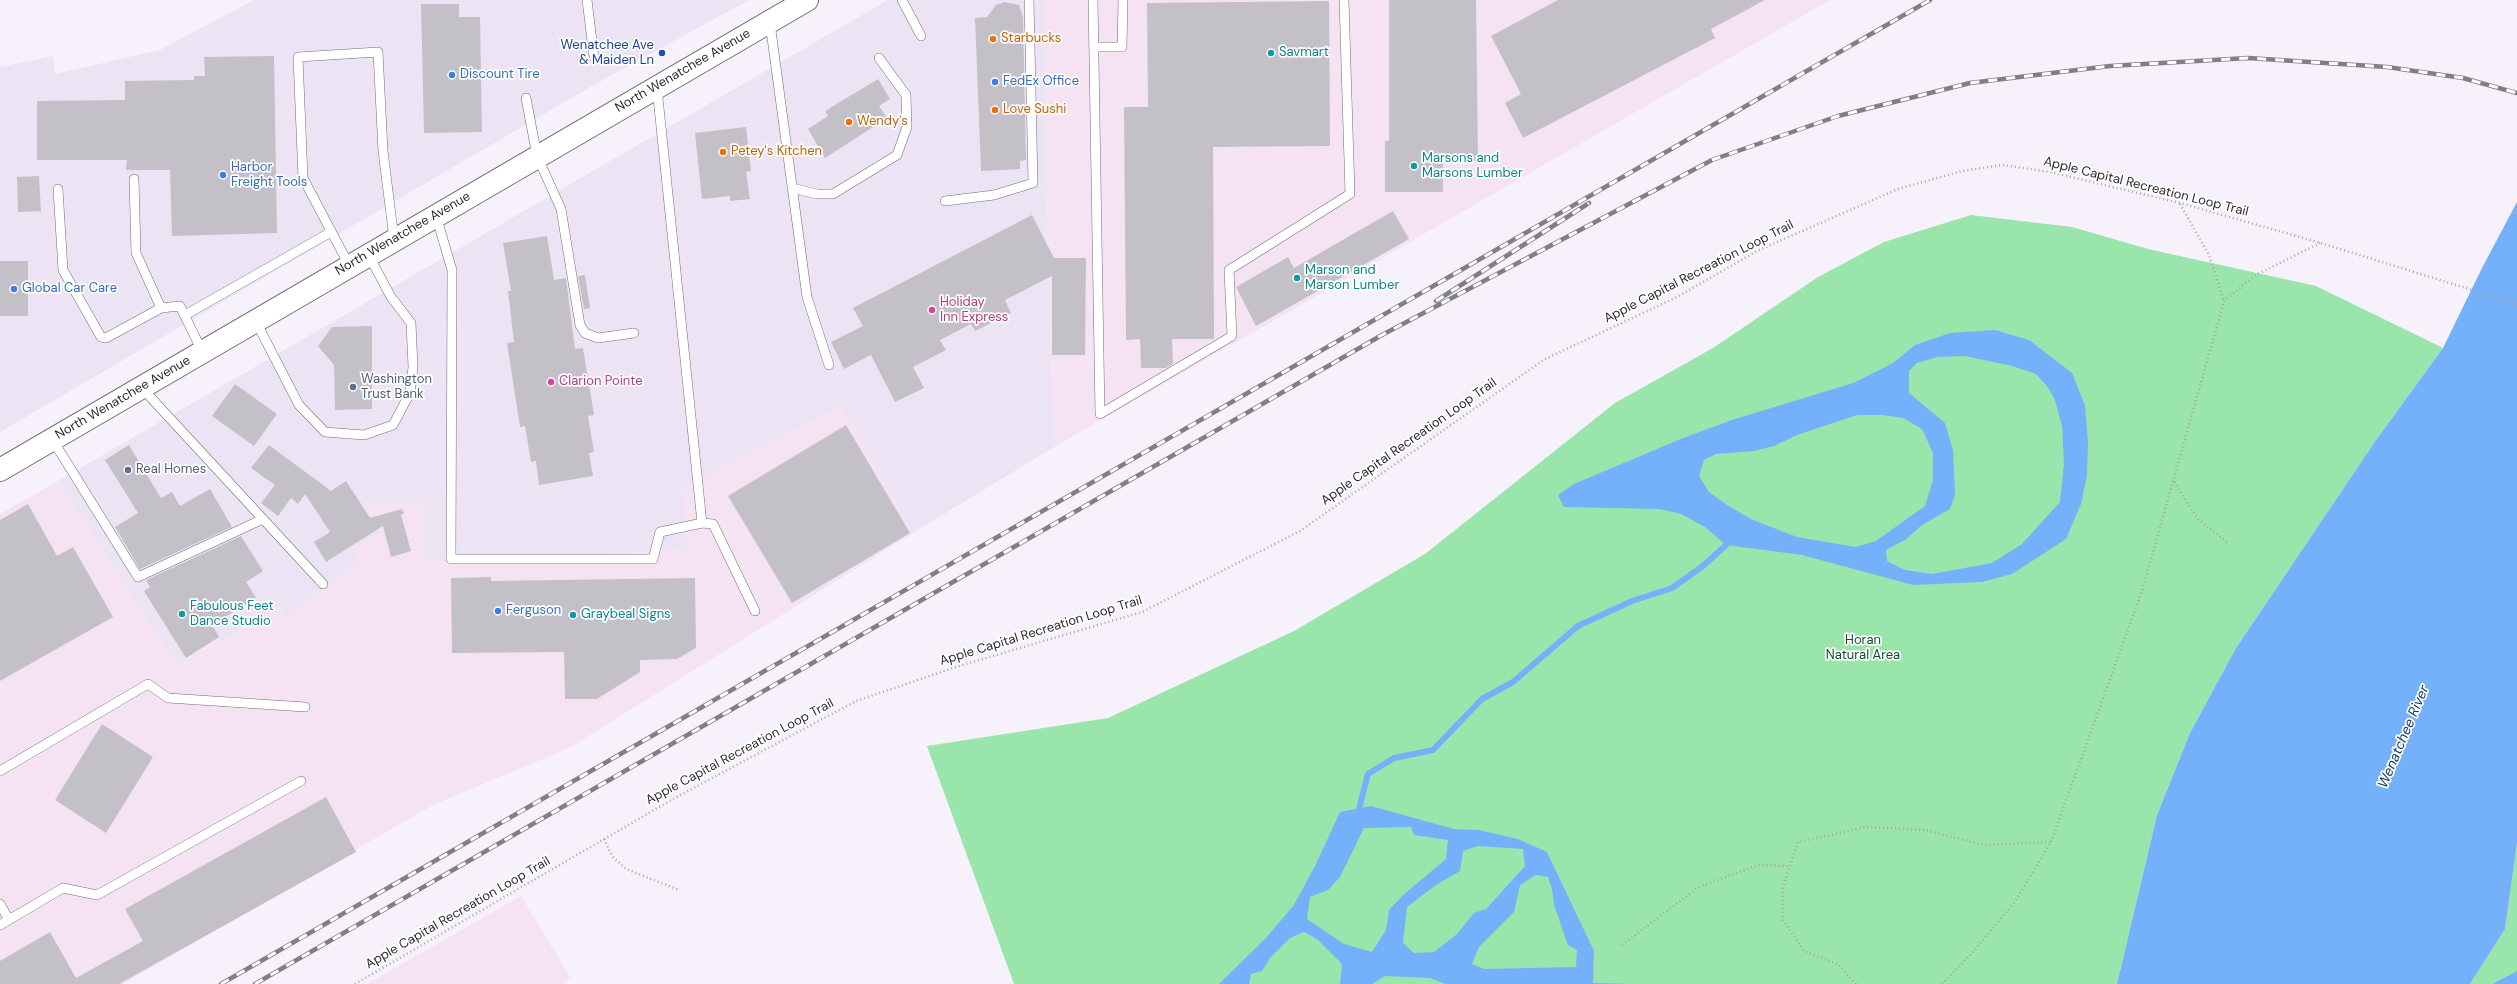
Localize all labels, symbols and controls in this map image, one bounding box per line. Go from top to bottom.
street label: North Wenatchee Avenue [613,26,753,116]
place label: Starbucks [1001,31,1061,47]
marker: Starbucks [988,34,998,44]
place label: Wenatchee Ave & Maiden Ln [560,38,654,69]
place label: Savmart [1279,45,1329,61]
marker: Wenatchee Ave & Maiden Ln [657,48,667,58]
marker: Savmart [1266,48,1276,58]
place label: Discount Tire [460,67,540,83]
marker: Discount Tire [447,70,457,80]
place label: FedEx Office [1003,74,1079,90]
marker: FedEx Office [990,77,1000,87]
place label: Love Sushi [1003,102,1066,118]
marker: Love Sushi [990,105,1000,115]
place label: Wendy's [857,114,908,130]
marker: Wendy's [844,117,854,127]
place label: Petey's Kitchen [731,144,822,160]
marker: Petey's Kitchen [718,147,728,157]
place label: Marsons and Marsons Lumber [1422,151,1523,182]
street label: Apple Capital Recreation Loop Trail [2042,154,2250,220]
place label: Harbor Freight Tools [231,160,307,191]
marker: Marsons and Marsons Lumber [1409,161,1419,171]
marker: Harbor Freight Tools [218,170,228,180]
street label: North Wenatchee Avenue [333,189,473,279]
street label: Apple Capital Recreation Loop Trail [1602,217,1796,327]
place label: Marson and Marson Lumber [1305,263,1399,294]
marker: Marson and Marson Lumber [1292,273,1302,283]
place label: Global Car Care [22,281,117,297]
marker: Global Car Care [9,284,19,294]
place label: Holiday Inn Express [940,295,1008,326]
marker: Holiday Inn Express [927,305,937,315]
street label: North Wenatchee Avenue [53,353,193,443]
place label: Washington Trust Bank [361,372,432,403]
place label: Clarion Pointe [559,374,643,390]
street label: Apple Capital Recreation Loop Trail [1318,375,1500,509]
marker: Clarion Pointe [546,377,556,387]
marker: Washington Trust Bank [348,382,358,392]
place label: Real Homes [136,462,206,478]
marker: Real Homes [123,465,133,475]
street label: Apple Capital Recreation Loop Trail [938,593,1144,669]
place label: Fabulous Feet Dance Studio [190,599,274,630]
place label: Ferguson [506,603,561,619]
marker: Ferguson [493,606,503,616]
place label: Graybeal Signs [581,607,671,623]
marker: Fabulous Feet Dance Studio [177,609,187,619]
marker: Graybeal Signs [568,610,578,620]
park label: Horan Natural Area [1826,633,1900,664]
water label: Wenatchee River [2375,683,2433,791]
street label: Apple Capital Recreation Loop Trail [643,696,837,808]
street label: Apple Capital Recreation Loop Trail [363,854,553,972]

